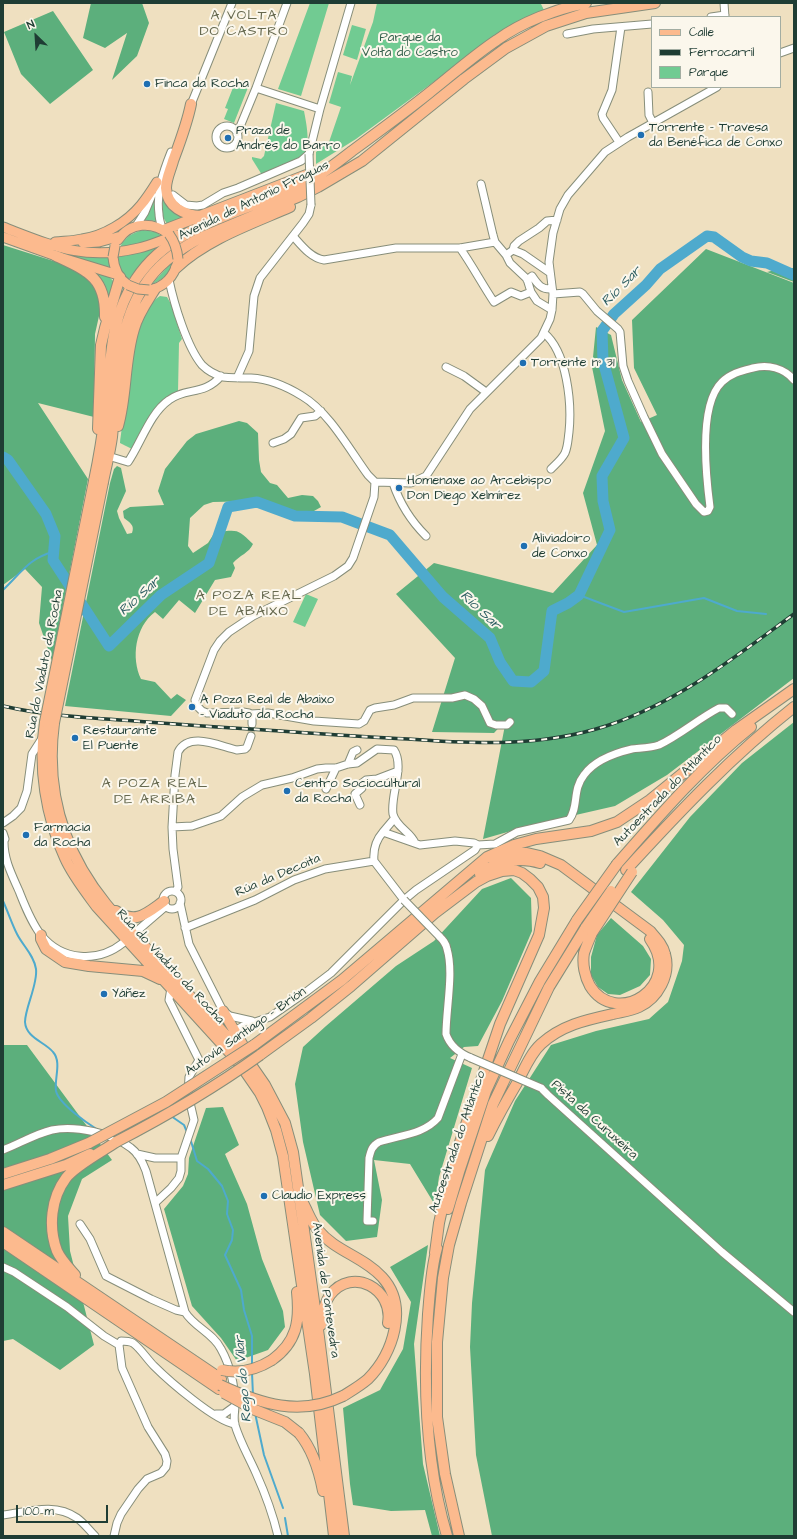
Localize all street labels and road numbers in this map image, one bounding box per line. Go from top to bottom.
street label: Avenida de Antonio Fraguas [176,158,332,244]
street label: Rúa do Viaduto da Rocha [23,588,67,740]
street label: Autoestrada do Atlántico [611,732,725,850]
street label: Rúa da Decoita [233,851,323,901]
street label: Rúa do Viaduto da Rocha [113,906,227,1028]
street label: Autovía Santiago - Brión [183,984,309,1080]
street label: Autoestrada do Atlántico [426,1069,490,1215]
street label: Pista da Curuxeira [548,1077,640,1163]
street label: Avenida de Pontevedra [308,1221,342,1359]

